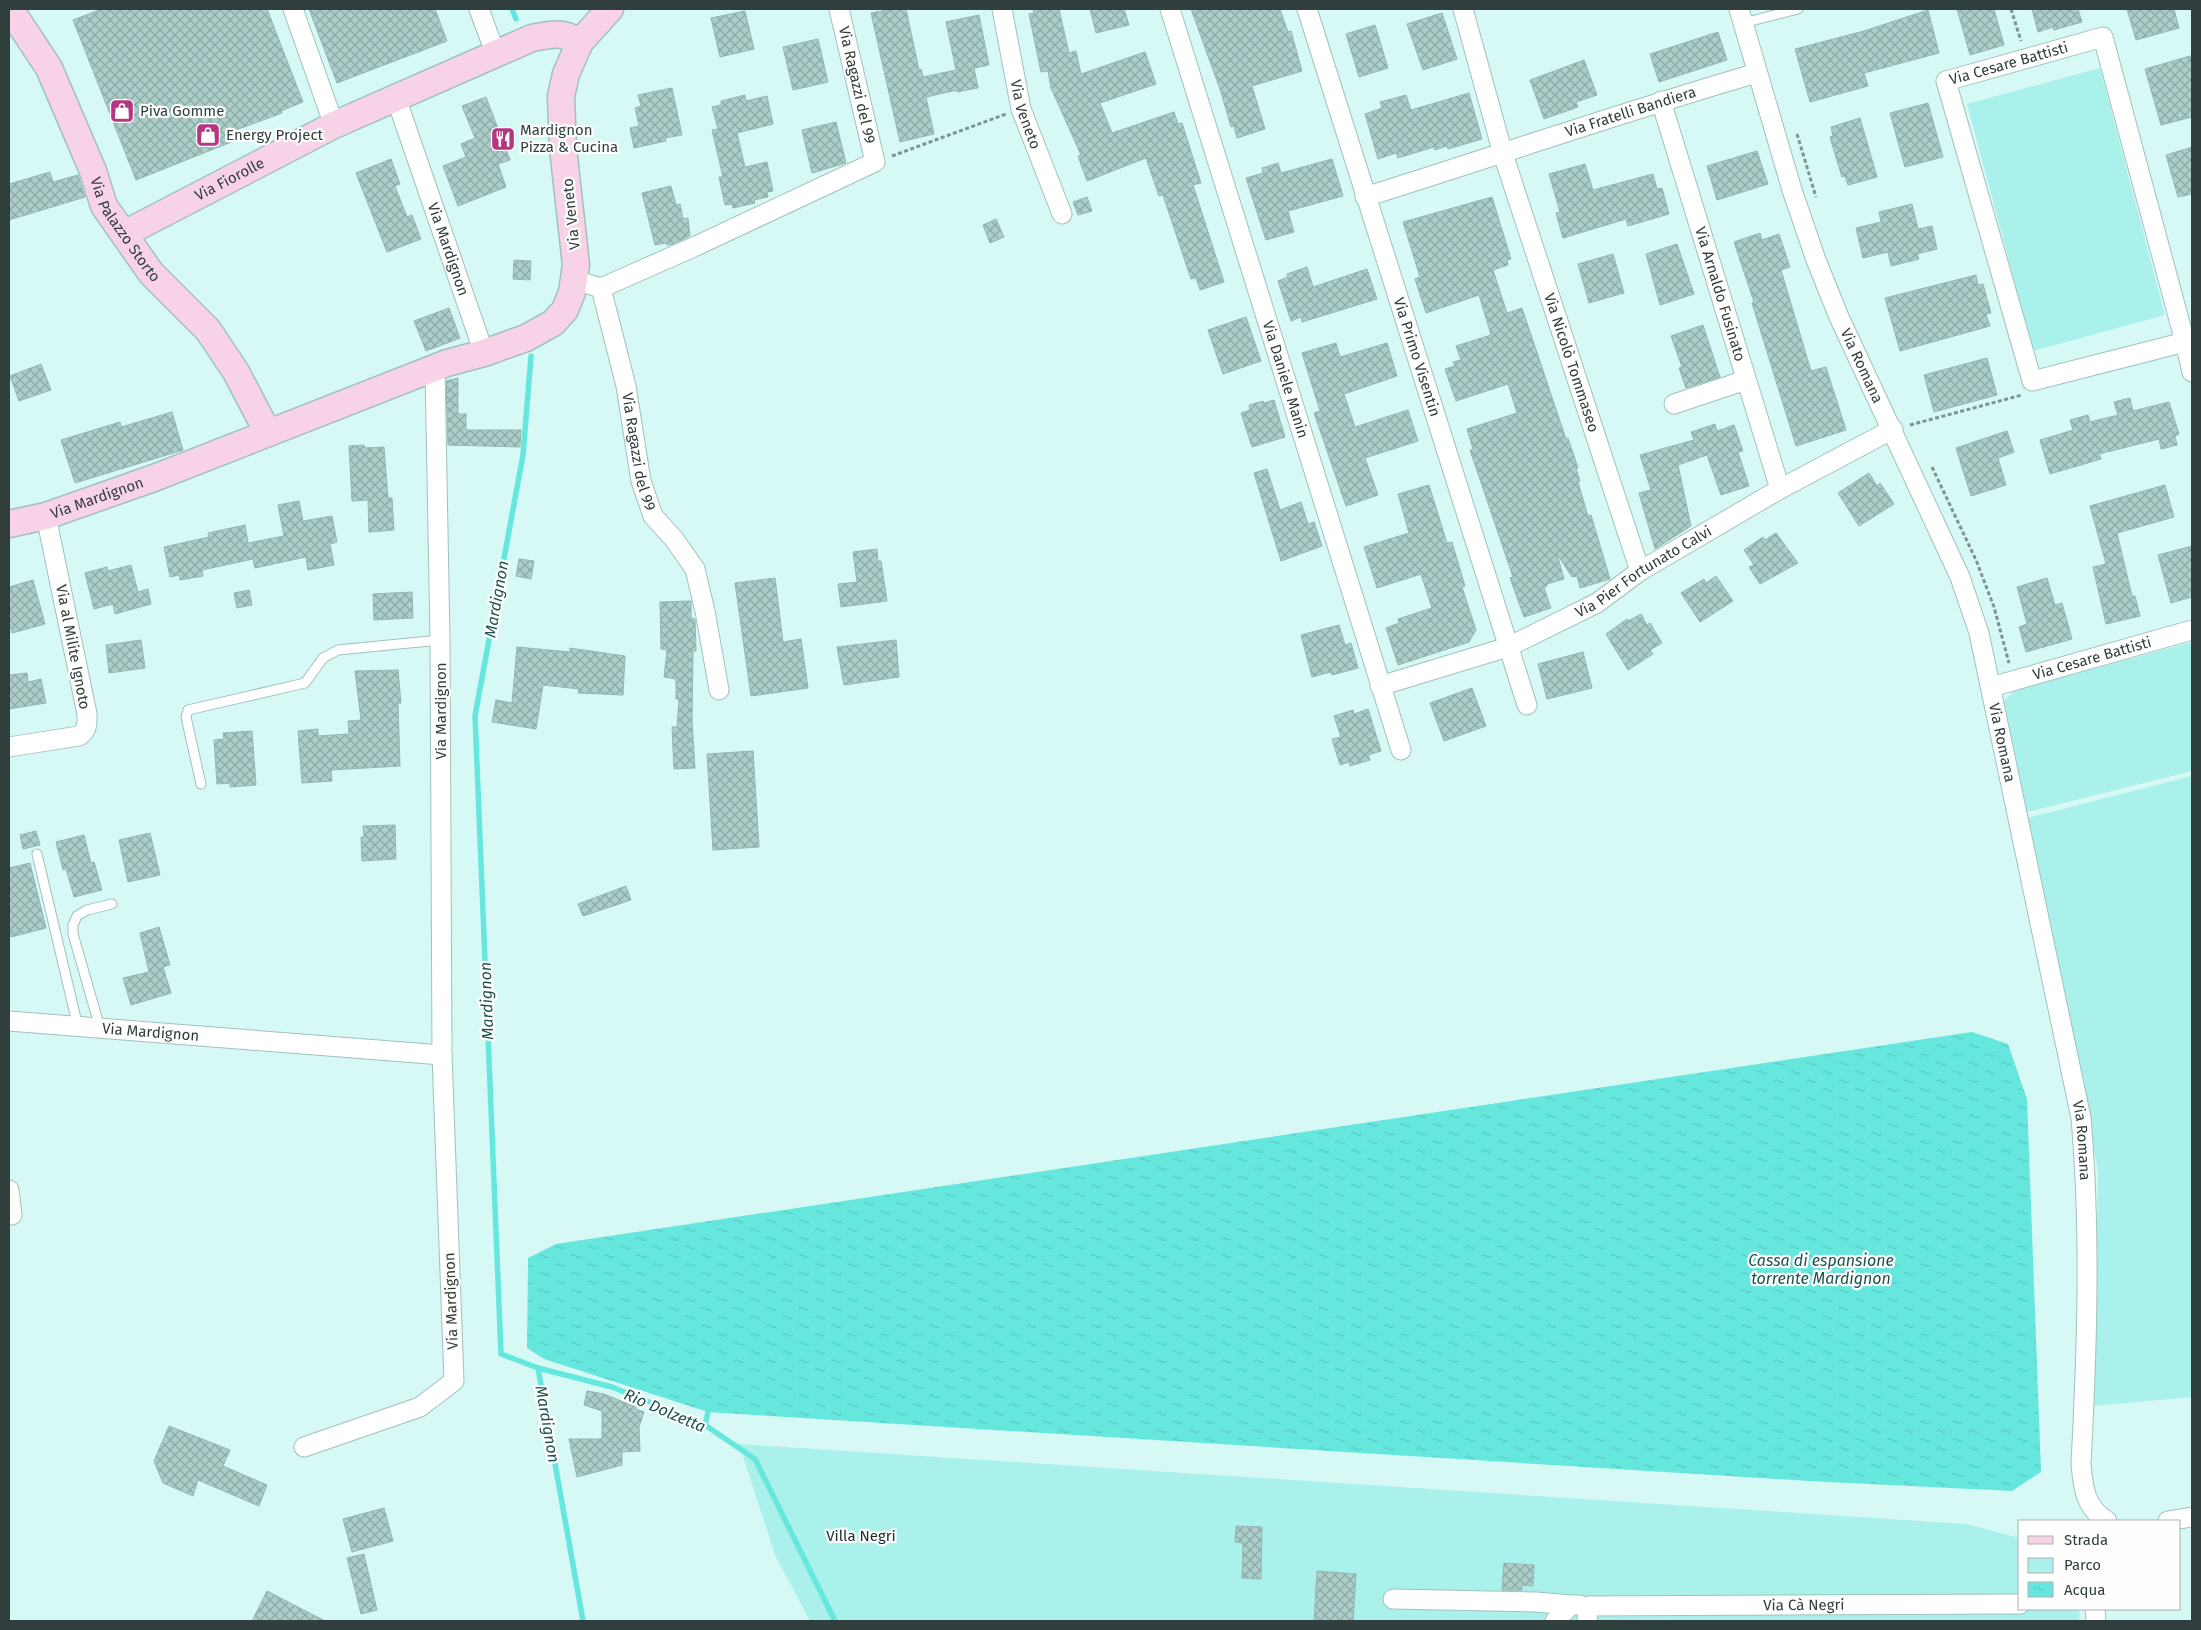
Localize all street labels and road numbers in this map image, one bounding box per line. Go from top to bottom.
street label: Via Ragazzi del 99 [835,25,879,146]
street label: Via Cesare Battisti [1947,38,2070,89]
street label: Via Veneto [1007,78,1045,152]
street label: Via Fratelli Bandiera [1563,83,1698,141]
street label: Via Fiorolle [192,154,267,205]
street label: Via Palazzo Storto [86,175,164,286]
street label: Via Veneto [558,177,584,251]
street label: Via Mardignon [424,200,473,298]
street label: Via Arnaldo Fusinato [1691,225,1749,364]
street label: Via Nicolò Tommaseo [1540,291,1603,434]
street label: Via Primo Visentin [1390,295,1444,419]
street label: Via Daniele Manin [1259,319,1312,440]
street label: Via Romana [1837,326,1887,406]
street label: Via Ragazzi del 99 [618,391,660,513]
street label: Via Mardignon [48,473,146,523]
street label: Via Pier Fortunato Calvi [1572,522,1715,621]
street label: Via al Milite Ignoto [52,583,94,711]
street label: Via Cesare Battisti [2031,633,2153,684]
street label: Via Mardignon [432,662,450,760]
street label: Via Romana [1985,701,2019,784]
street label: Via Mardignon [101,1019,200,1045]
street label: Via Romana [2069,1099,2094,1181]
street label: Via Mardignon [440,1252,462,1350]
street label: Via Cà Negri [1763,1596,1845,1614]

